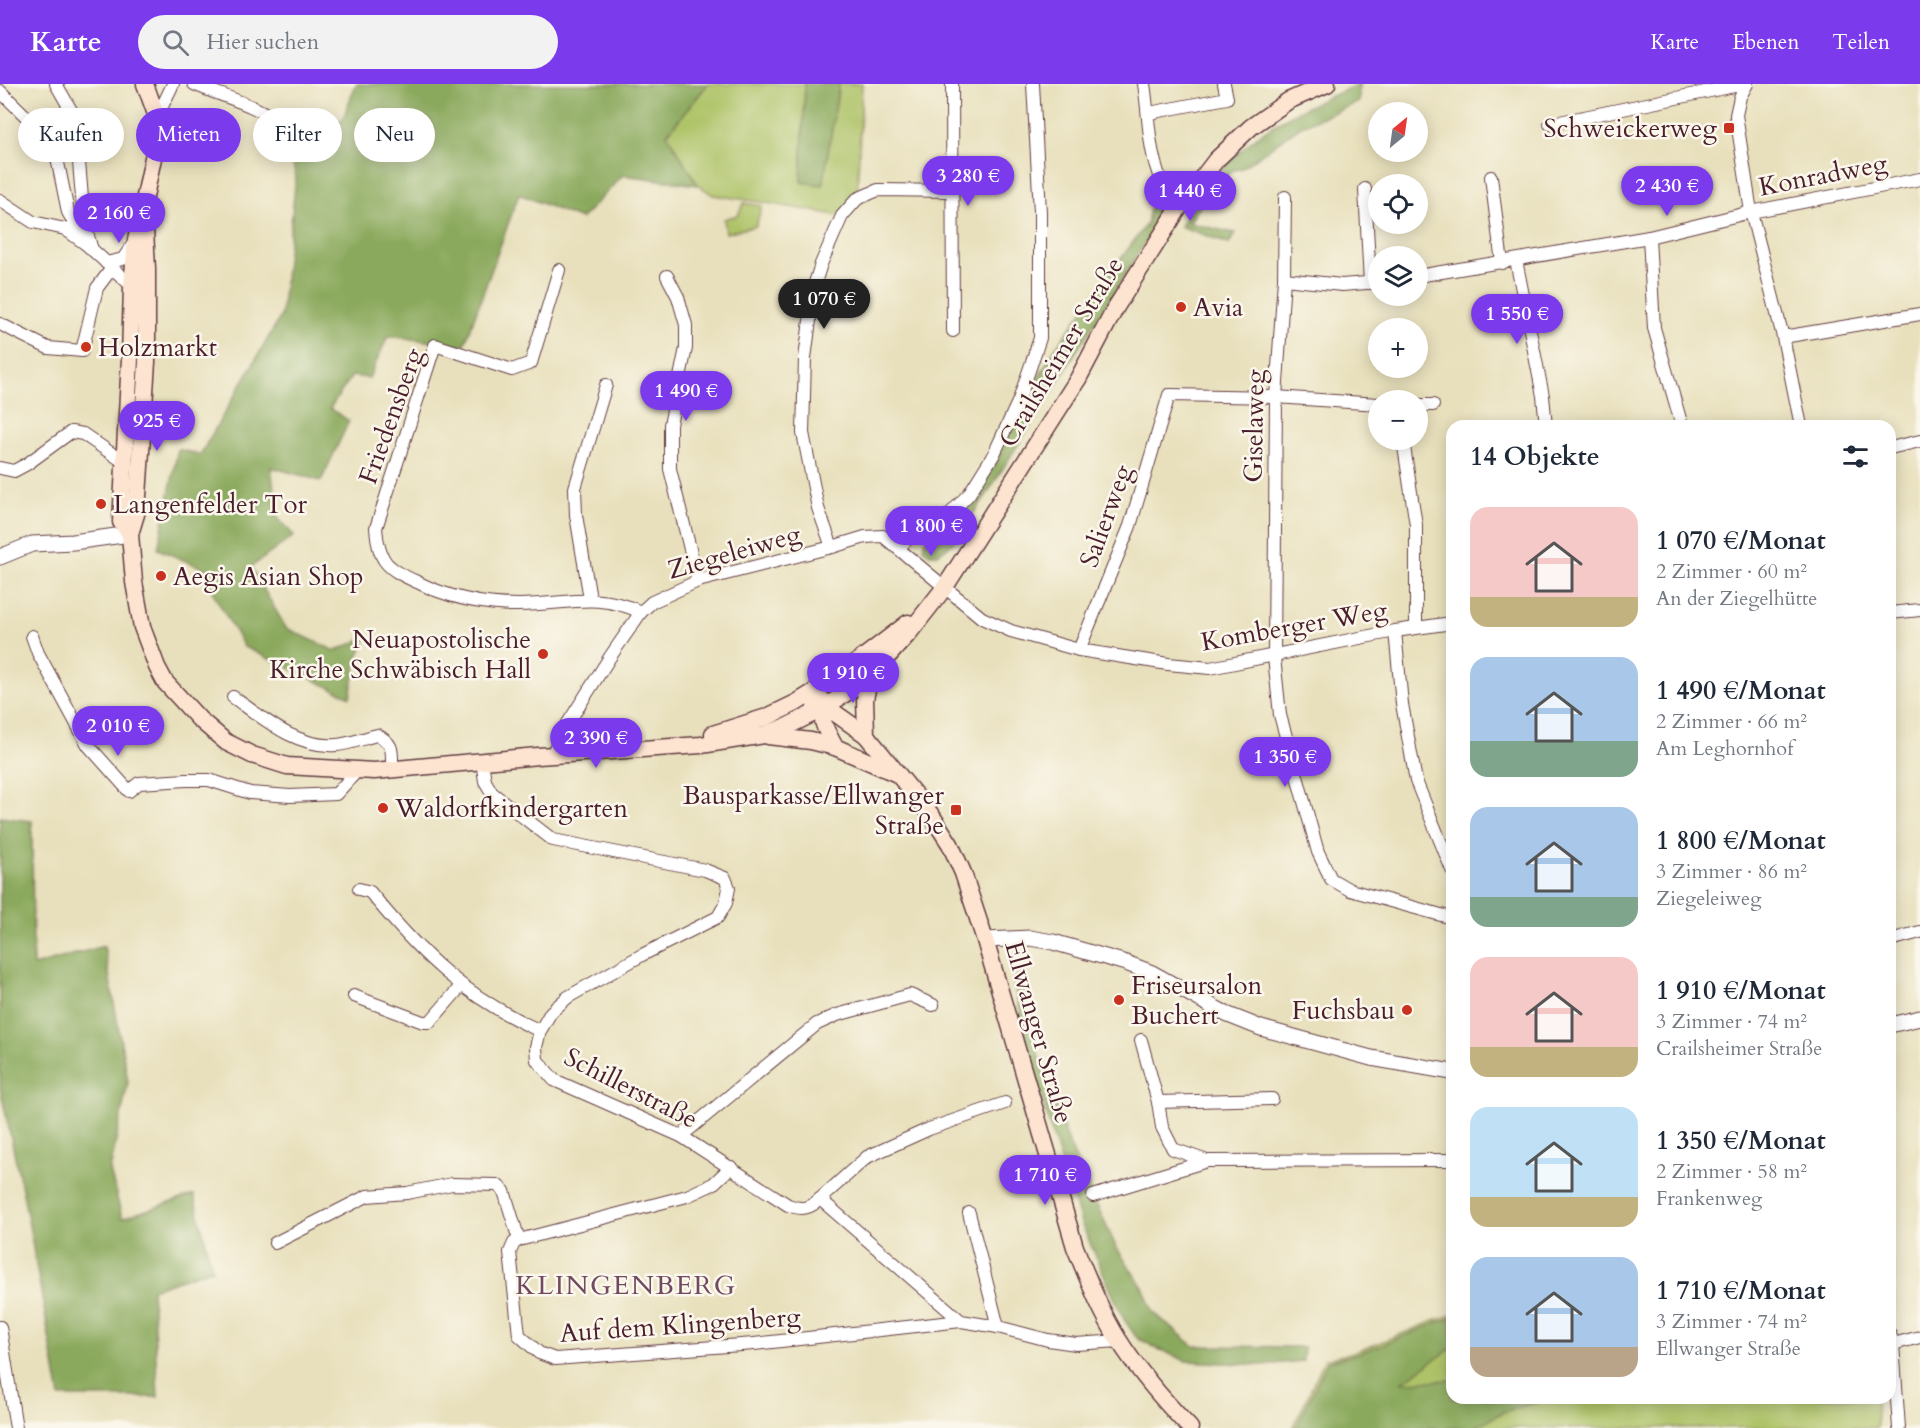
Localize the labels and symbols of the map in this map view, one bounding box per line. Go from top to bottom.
north arrow [1368,102,1428,162]
place label: Schweickerweg [1544,111,1717,146]
marker: Schweickerweg [1722,121,1736,135]
street label: Konradweg [1756,145,1891,205]
pin: 3 280 € [913,156,1023,207]
pin: 2 430 € [1612,166,1722,217]
pin: 1 440 € [1135,171,1245,222]
pin: 2 160 € [64,193,174,244]
street label: Crailsheimer Straße [990,250,1132,454]
pin: 1 070 € [769,279,879,330]
place label: Avia [1193,290,1243,325]
pin: 1 550 € [1462,294,1572,345]
marker: Avia [1174,300,1188,314]
place label: Holzmarkt [98,330,217,365]
marker: Holzmarkt [79,340,93,354]
street label: Friedensberg [350,343,432,489]
street label: Giselaweg [1236,369,1272,483]
pin: 1 490 € [631,371,741,422]
pin: 925 € [115,401,199,452]
street label: Salierweg [1071,459,1141,572]
place label: Langenfelder Tor [113,487,307,522]
marker: Langenfelder Tor [94,497,108,511]
pin: 1 800 € [876,506,986,557]
street label: Ziegeleiweg [663,516,805,588]
place label: Aegis Asian Shop [173,559,364,594]
marker: Aegis Asian Shop [154,569,168,583]
street label: Komberger Weg [1198,592,1390,660]
place label: Neuapostolische Kirche Schwäbisch Hall [269,622,531,687]
marker: Neuapostolische Kirche Schwäbisch Hall [536,647,550,661]
pin: 1 910 € [798,653,908,704]
pin: 2 010 € [63,706,173,757]
pin: 2 390 € [541,718,651,769]
pin: 1 350 € [1230,737,1340,788]
place label: Bausparkasse/Ellwanger Straße [683,778,945,843]
place label: Waldorfkindergarten [394,791,628,826]
marker: Waldorfkindergarten [376,801,390,815]
marker: Bausparkasse/Ellwanger Straße [949,803,963,817]
street label: Ellwanger Straße [996,937,1082,1127]
place label: Friseursalon Buchert [1131,968,1262,1033]
marker: Friseursalon Buchert [1112,993,1126,1007]
place label: Fuchsbau [1292,993,1395,1028]
marker: Fuchsbau [1400,1003,1414,1017]
street label: Schillerstraße [558,1039,704,1137]
pin: 1 710 € [990,1155,1100,1206]
district label: KLINGENBERG [515,1267,737,1304]
street label: Auf dem Klingenberg [558,1299,802,1351]

